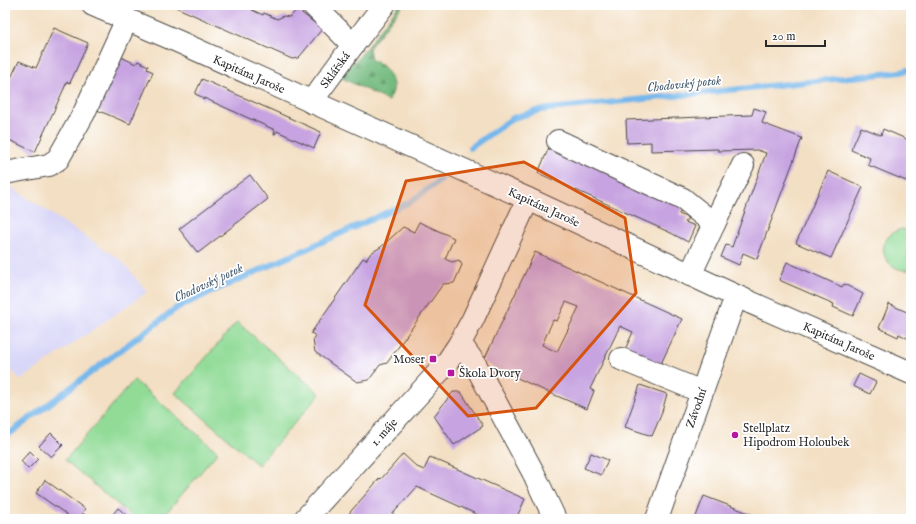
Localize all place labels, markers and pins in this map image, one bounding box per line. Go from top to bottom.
place label: Moser [393,352,426,367]
marker: Moser [428,354,438,364]
place label: Škola Dvory [459,365,521,381]
marker: Škola Dvory [446,368,456,378]
place label: Stellplatz Hipodrom Holoubek [743,421,850,451]
marker: Stellplatz Hipodrom Holoubek [730,430,740,440]

